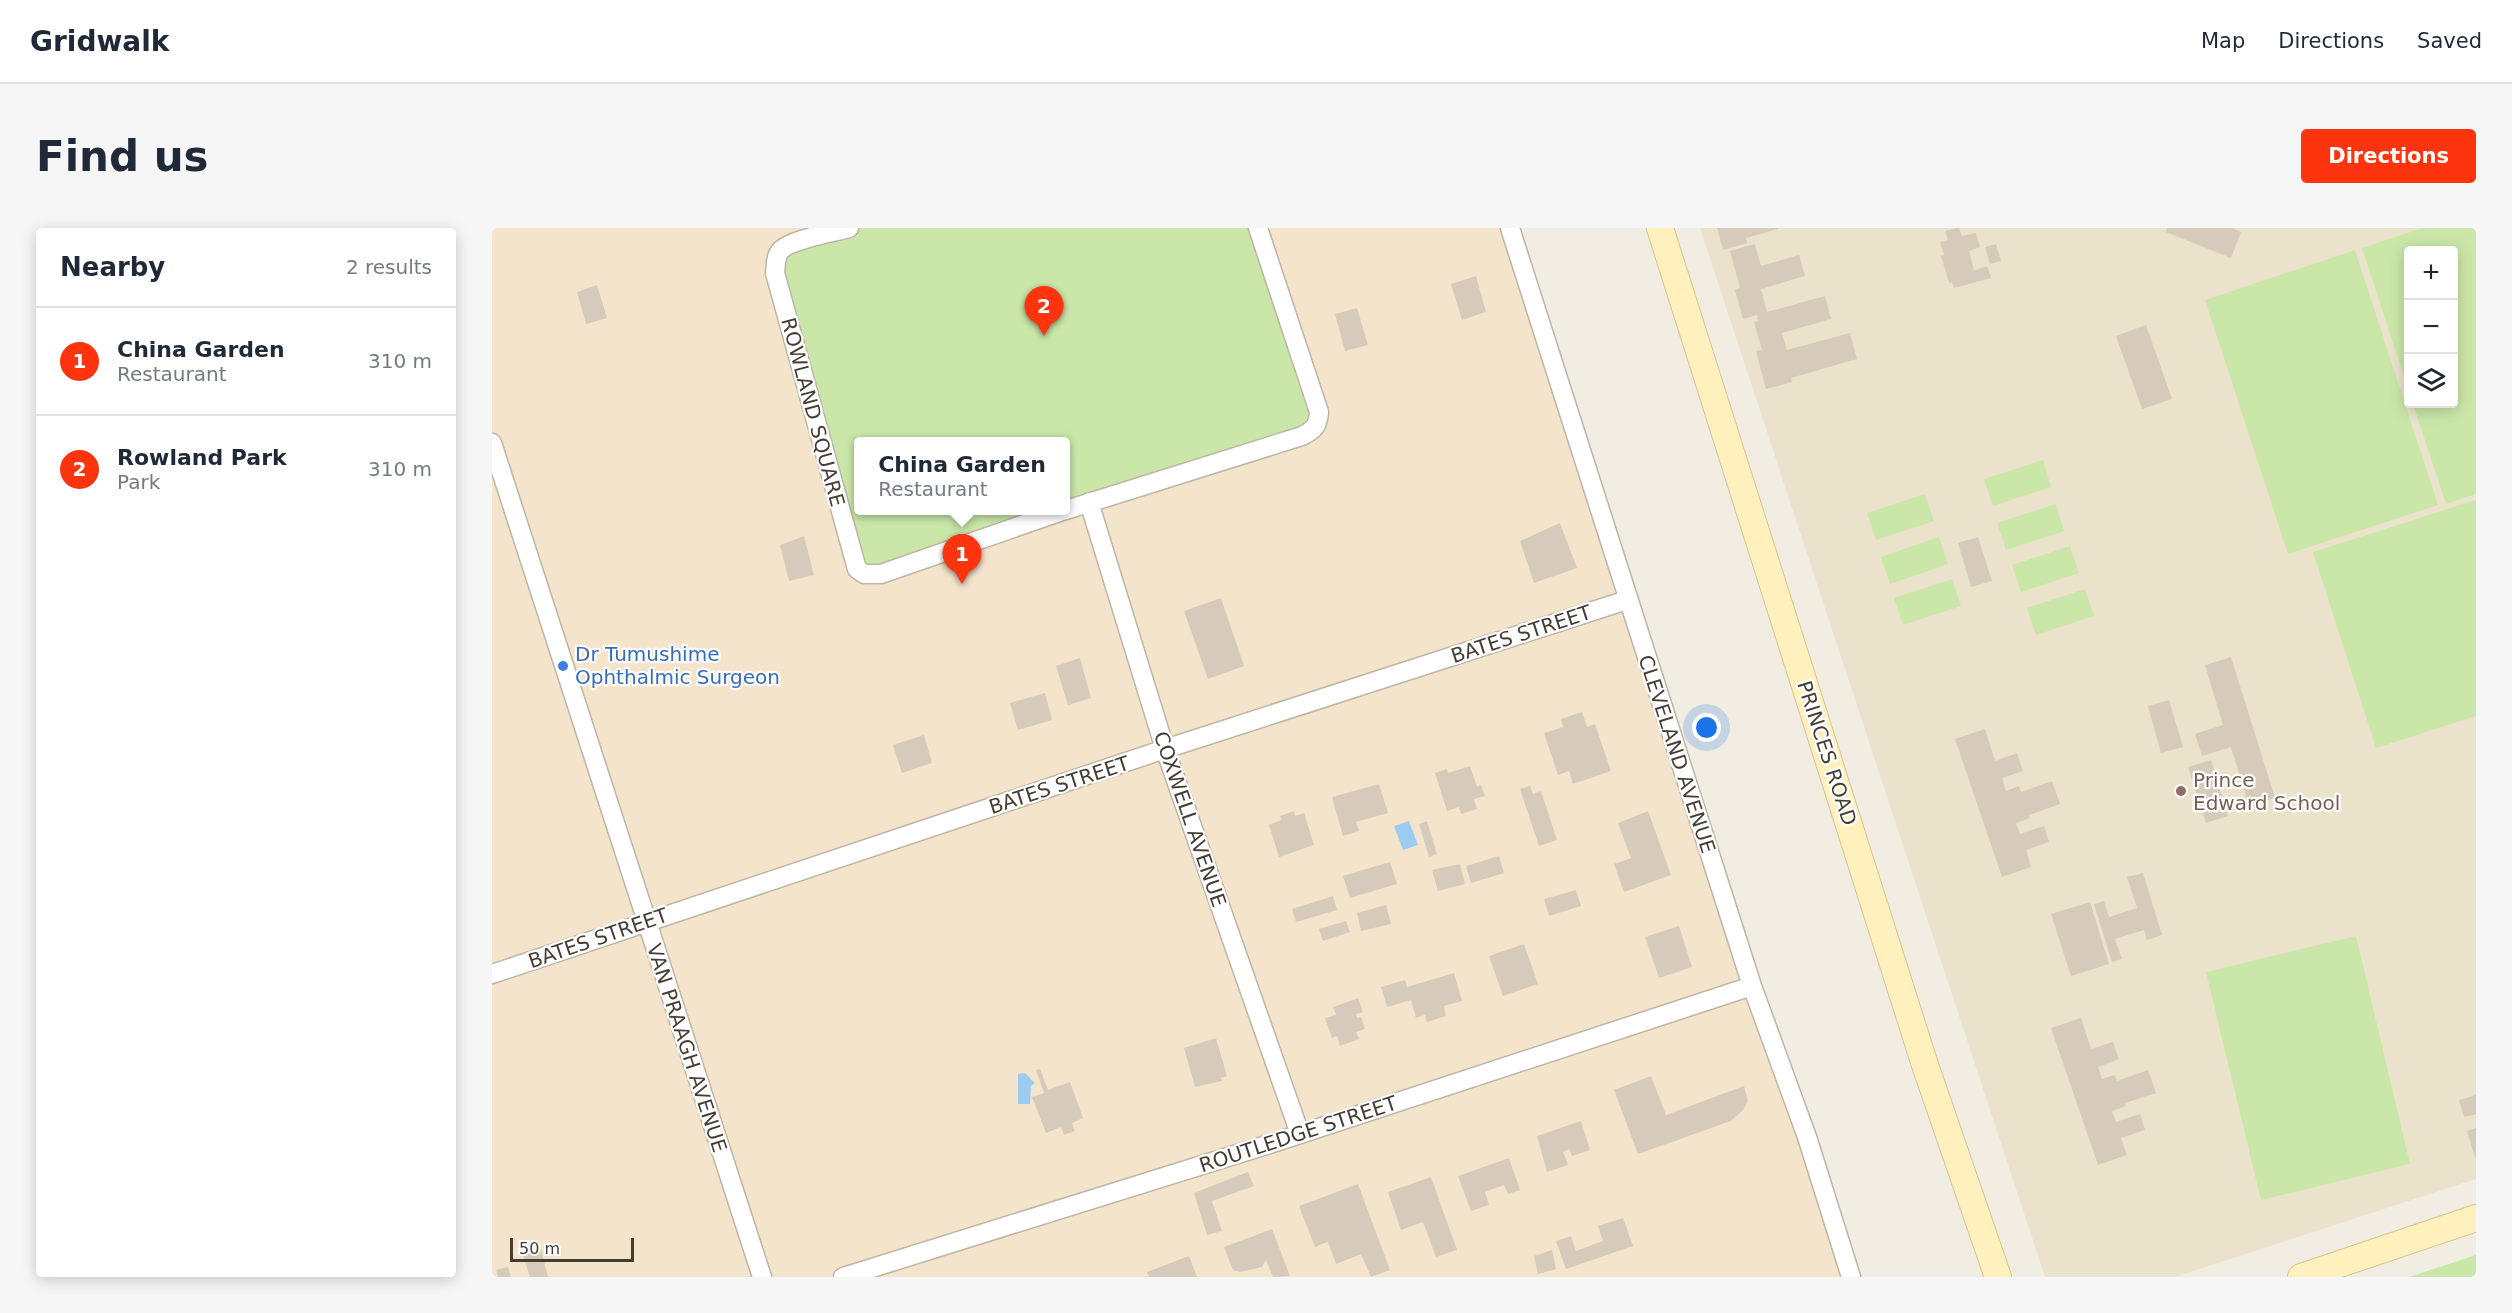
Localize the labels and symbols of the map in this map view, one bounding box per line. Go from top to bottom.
pin: 2 [1024,286,1064,336]
street label: ROWLAND SQUARE [776,315,850,509]
pin: 1 [942,534,982,584]
street label: BATES STREET [1448,600,1595,668]
place label: Dr Tumushime Ophthalmic Surgeon [575,642,780,689]
street label: CLEVELAND AVENUE [1634,652,1720,856]
marker: Dr Tumushime Ophthalmic Surgeon [556,659,570,673]
street label: PRINCES ROAD [1792,678,1862,828]
your location [1692,713,1721,742]
street label: COXWELL AVENUE [1149,728,1231,910]
street label: BATES STREET [986,751,1133,819]
place label: Prince Edward School [2193,768,2340,815]
marker: Prince Edward School [2174,784,2188,798]
street label: BATES STREET [525,903,672,973]
street label: VAN PRAAGH AVENUE [642,941,732,1155]
street label: ROUTLEDGE STREET [1196,1090,1401,1177]
scale bar [510,1235,634,1262]

